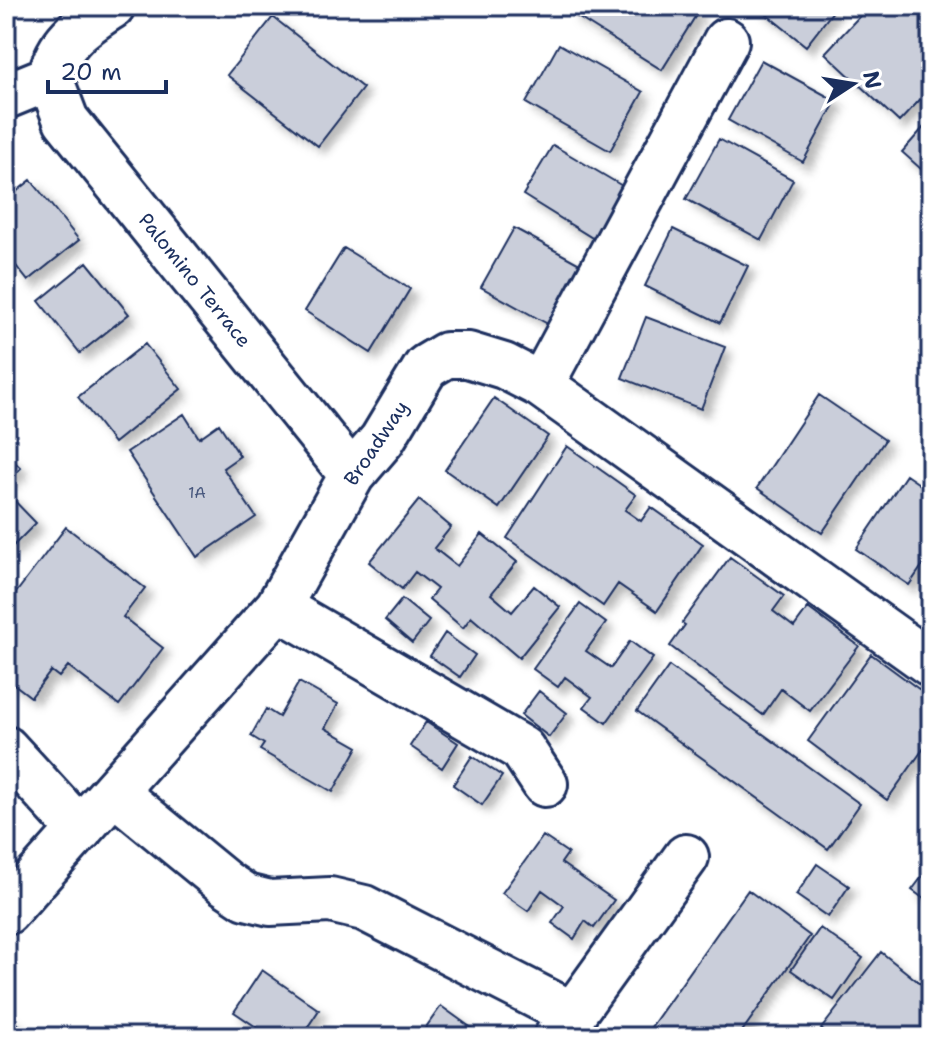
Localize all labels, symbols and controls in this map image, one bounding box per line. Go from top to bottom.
scale bar [48,44,166,94]
north arrow [813,44,893,124]
text: 20 m [60,56,122,88]
text: N [856,68,888,91]
street label: Palomino Terrace [133,208,257,352]
street label: Broadway [338,395,414,491]
house number: 1A [188,482,206,503]

